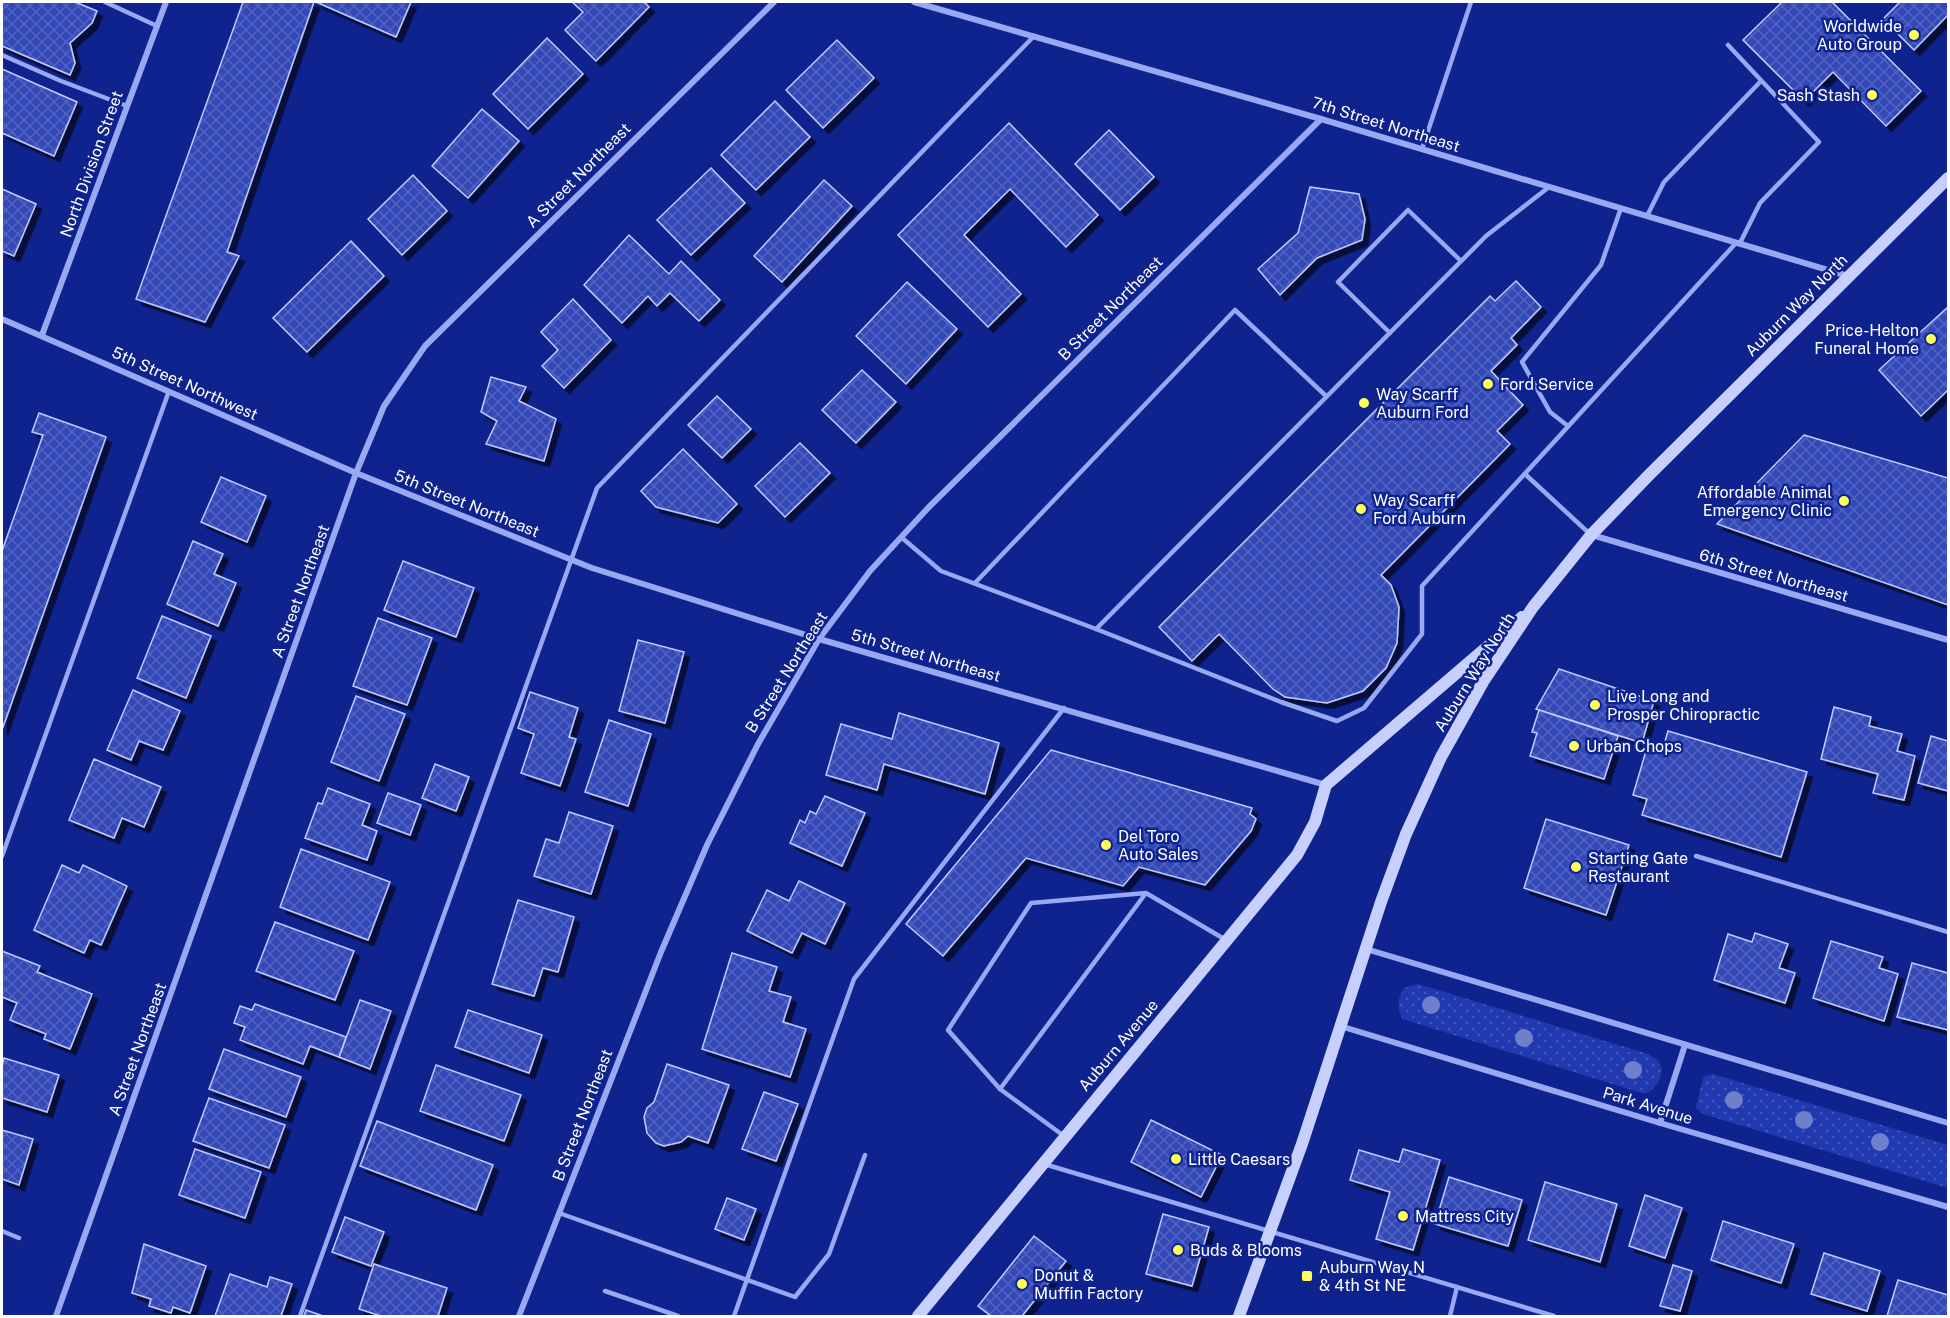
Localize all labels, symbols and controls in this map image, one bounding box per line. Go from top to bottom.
place label: Worldwide Auto Group [1817,17,1902,54]
marker: Worldwide Auto Group [1907,28,1921,42]
place label: Sash Stash [1777,86,1860,105]
street label: North Division Street [56,88,127,240]
marker: Sash Stash [1865,88,1879,102]
street label: 7th Street Northeast [1309,93,1462,156]
street label: A Street Northeast [522,119,635,232]
street label: Auburn Way North [1741,250,1851,360]
street label: B Street Northeast [1054,252,1166,364]
place label: Price-Helton Funeral Home [1814,321,1919,358]
marker: Price-Helton Funeral Home [1924,332,1938,346]
street label: 5th Street Northwest [109,343,261,424]
place label: Ford Service [1500,375,1594,394]
marker: Ford Service [1481,377,1495,391]
place label: Way Scarff Auburn Ford [1376,385,1469,422]
marker: Way Scarff Auburn Ford [1357,396,1371,410]
street label: 5th Street Northeast [392,466,542,541]
place label: Affordable Animal Emergency Clinic [1697,483,1832,520]
place label: Way Scarff Ford Auburn [1373,491,1466,528]
marker: Affordable Animal Emergency Clinic [1837,494,1851,508]
marker: Way Scarff Ford Auburn [1354,502,1368,516]
street label: A Street Northeast [268,522,333,660]
street label: 6th Street Northeast [1697,545,1851,606]
street label: B Street Northeast [741,608,831,736]
street label: Auburn Way North [1430,609,1519,735]
street label: 5th Street Northeast [849,625,1003,686]
place label: Live Long and Prosper Chiropractic [1607,687,1760,724]
marker: Live Long and Prosper Chiropractic [1588,698,1602,712]
place label: Urban Chops [1586,737,1682,756]
marker: Urban Chops [1567,739,1581,753]
place label: Del Toro Auto Sales [1118,827,1198,864]
marker: Del Toro Auto Sales [1099,838,1113,852]
place label: Starting Gate Restaurant [1588,849,1688,886]
marker: Starting Gate Restaurant [1569,860,1583,874]
street label: A Street Northeast [105,980,170,1118]
street label: Auburn Avenue [1075,996,1162,1095]
street label: B Street Northeast [549,1047,616,1184]
street label: Park Avenue [1601,1083,1695,1128]
place label: Little Caesars [1188,1150,1290,1169]
marker: Little Caesars [1169,1152,1183,1166]
place label: Mattress City [1415,1207,1515,1226]
marker: Mattress City [1396,1209,1410,1223]
place label: Buds & Blooms [1190,1241,1302,1260]
marker: Buds & Blooms [1171,1243,1185,1257]
place label: Auburn Way N & 4th St NE [1319,1258,1425,1295]
place label: Donut & Muffin Factory [1034,1266,1144,1303]
marker: Auburn Way N & 4th St NE [1300,1269,1314,1283]
marker: Donut & Muffin Factory [1015,1277,1029,1291]

